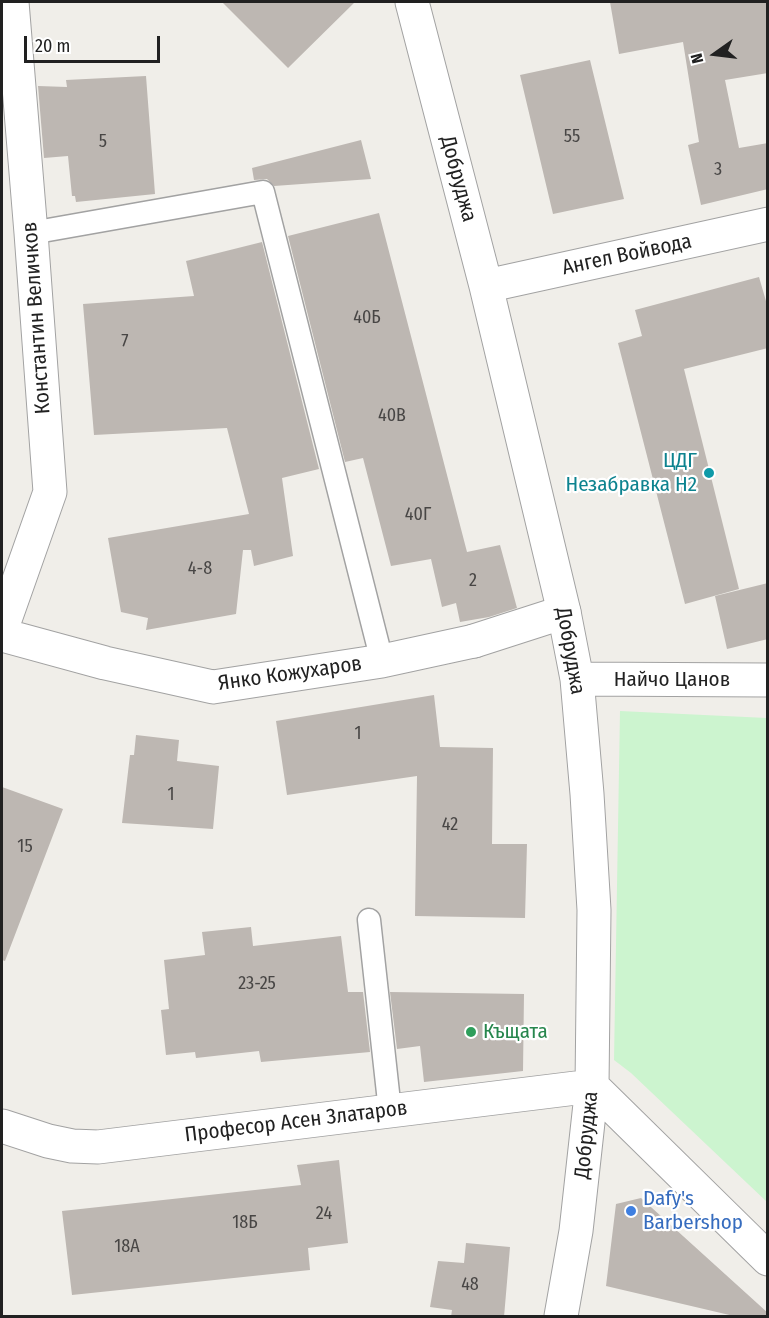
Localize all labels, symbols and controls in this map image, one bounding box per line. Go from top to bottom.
scale bar [27,24,164,62]
north arrow [685,24,745,84]
text: 20 m [35,35,70,57]
text: N [687,52,707,65]
house number: 55 [564,126,580,148]
house number: 5 [99,131,107,153]
street label: Добруджа [434,133,482,225]
house number: 3 [714,159,722,181]
street label: Константин Величков [18,221,56,415]
street label: Ангел Войвода [560,229,694,281]
house number: 40Б [353,307,381,329]
house number: 7 [121,331,129,353]
house number: 40В [378,405,406,427]
place label: ЦДГ Незабравка Н2 [566,448,697,498]
marker: ЦДГ Незабравка Н2 [702,466,716,480]
house number: 40Г [405,504,431,526]
house number: 4-8 [188,558,212,580]
house number: 2 [469,570,477,592]
street label: Добруджа [550,606,590,696]
street label: Янко Кожухаров [217,651,363,697]
street label: Найчо Цанов [614,667,730,693]
house number: 1 [354,723,362,745]
house number: 1 [167,784,175,806]
house number: 42 [442,814,458,836]
house number: 15 [17,836,33,858]
house number: 23-25 [238,973,276,995]
place label: Къщата [483,1019,548,1045]
marker: Къщата [464,1025,478,1039]
street label: Добруджа [570,1090,604,1180]
street label: Професор Асен Златаров [183,1096,409,1148]
place label: Dafy's Barbershop [643,1186,743,1236]
house number: 24 [316,1203,332,1225]
marker: Dafy's Barbershop [624,1204,638,1218]
house number: 18Б [232,1212,258,1234]
house number: 18А [114,1236,140,1258]
house number: 48 [461,1274,479,1296]

